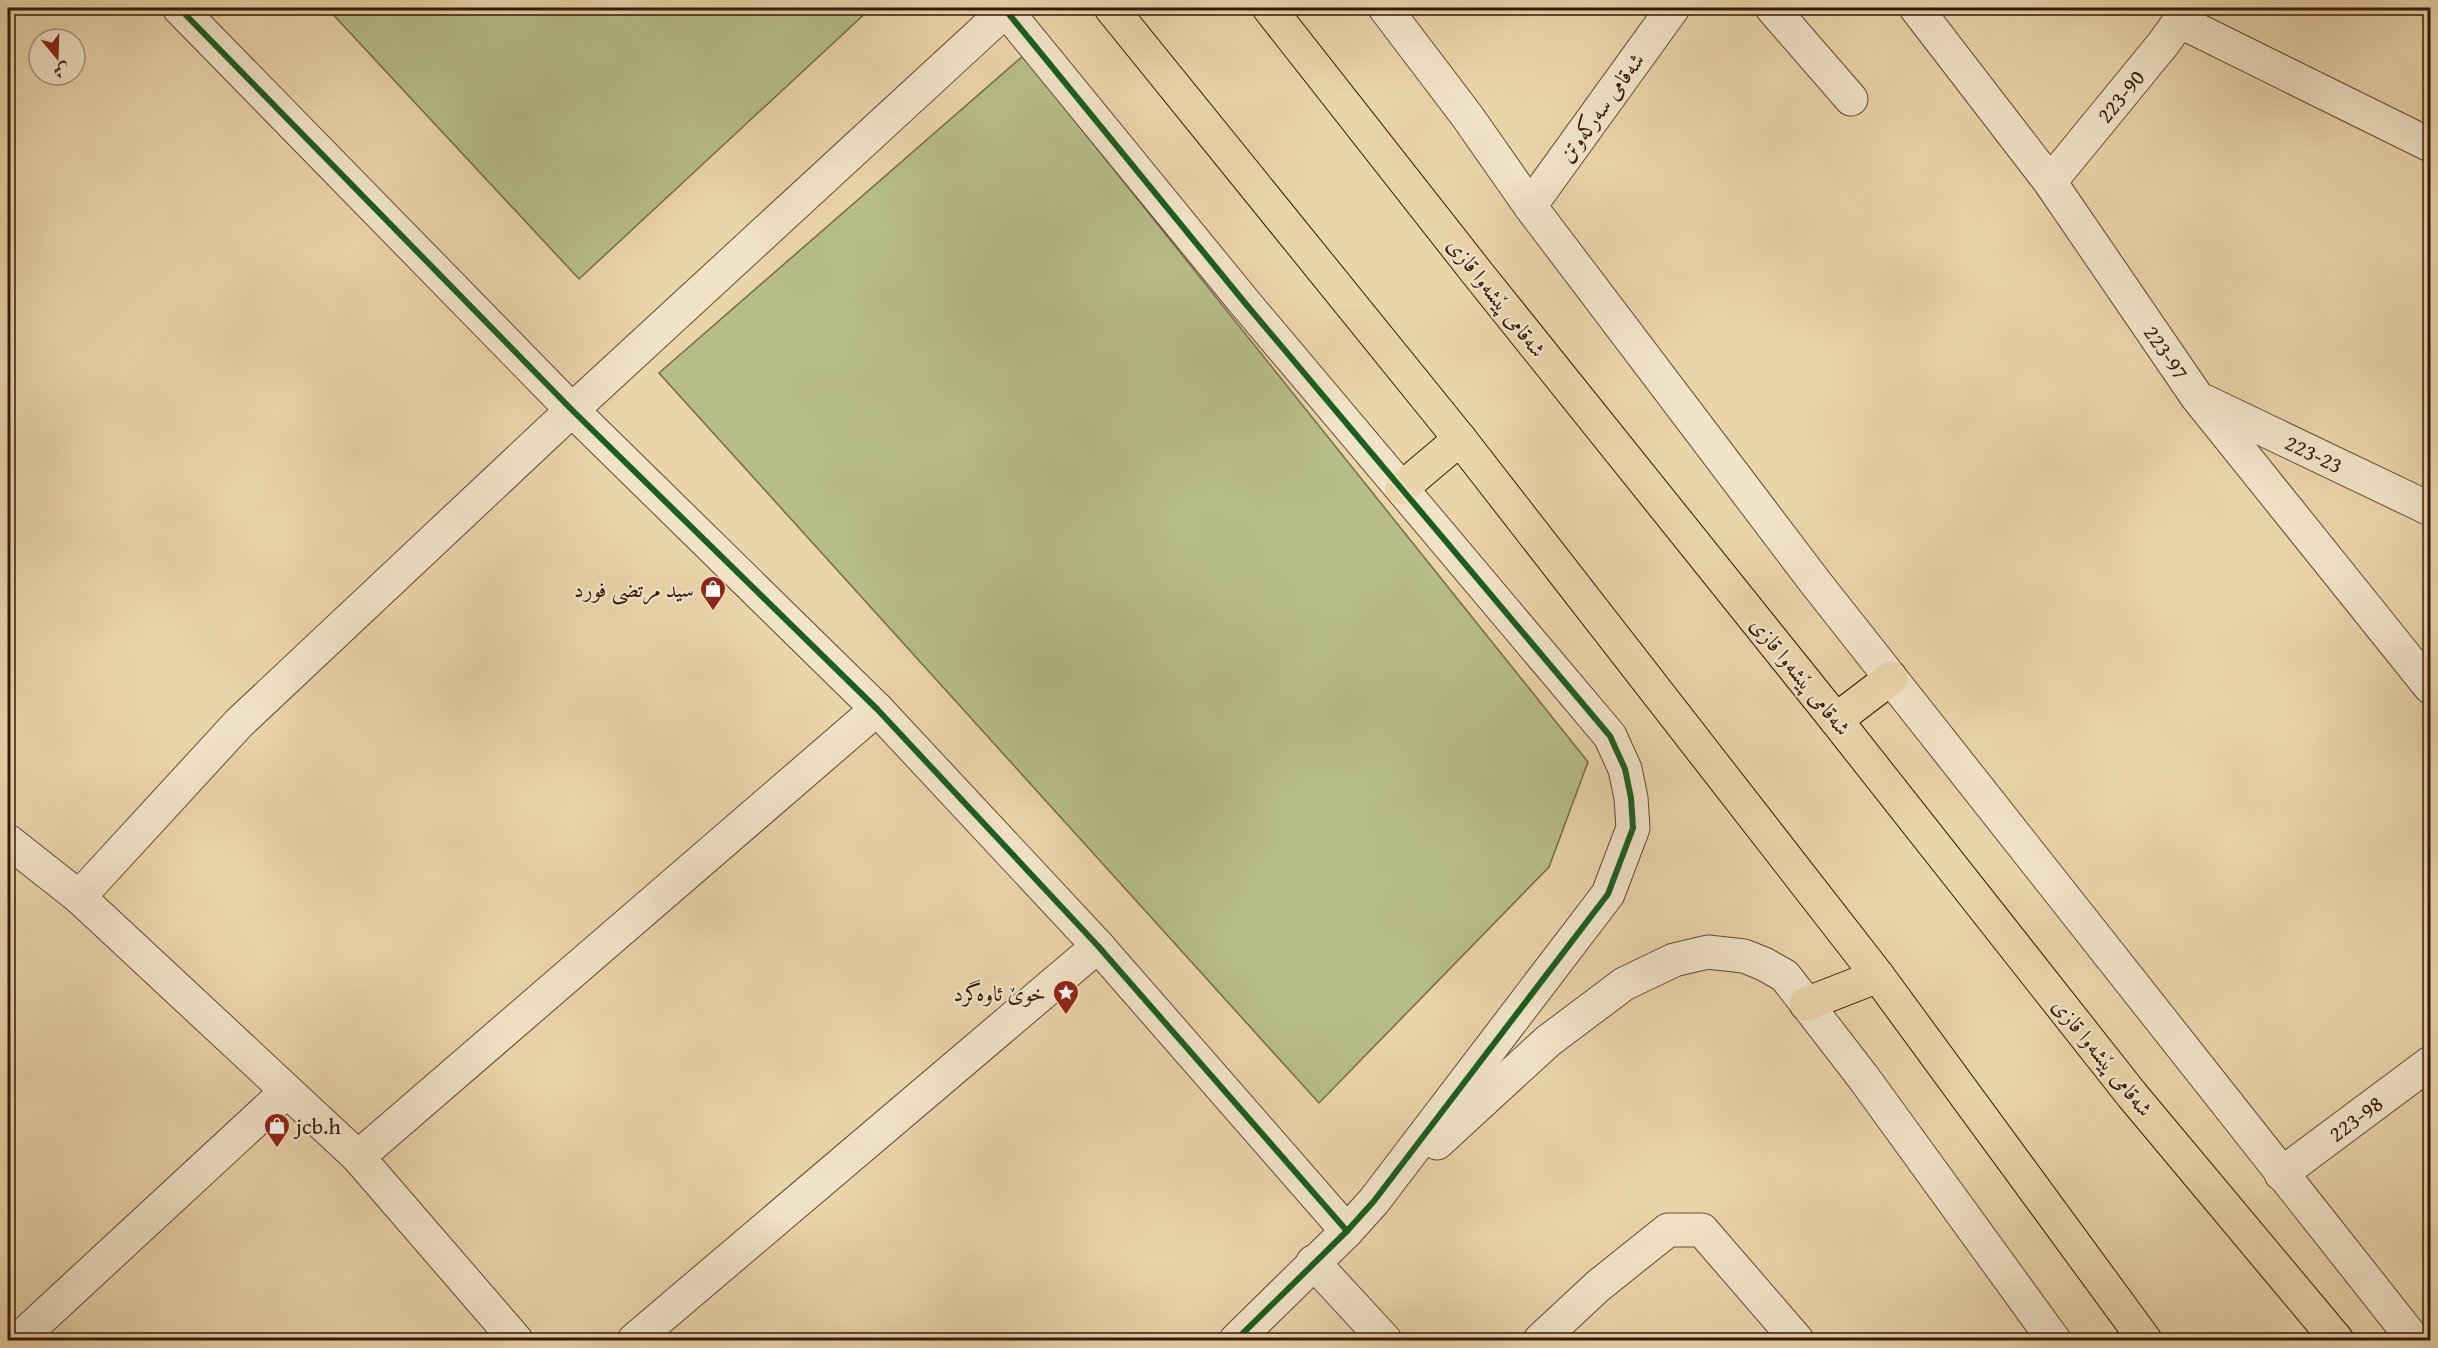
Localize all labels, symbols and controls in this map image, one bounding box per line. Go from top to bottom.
north arrow [27,27,87,87]
street label: شەقامی سەرکەوتن [1550,46,1652,168]
text: ش [50,57,73,85]
street label: 223-90 [2089,63,2152,130]
street label: شەقامی پێشەوا قازی [1440,230,1554,364]
street label: 223-97 [2136,318,2197,386]
street label: 223-23 [2280,426,2348,481]
place label: سيد مرتضى فورد [574,573,694,605]
shop icon: سيد مرتضى فورد [698,574,728,612]
street label: شەقامی پێشەوا قازی [1743,610,1859,742]
place label: خوێ ئاوەگرد [953,977,1046,1009]
place icon: خوێ ئاوەگرد [1051,978,1081,1016]
street label: شەقامی پێشەوا قازی [2045,991,2161,1123]
street label: 223-98 [2322,1088,2389,1149]
place label: jcb.h [293,1110,341,1142]
shop icon: jcb.h [262,1111,292,1149]

